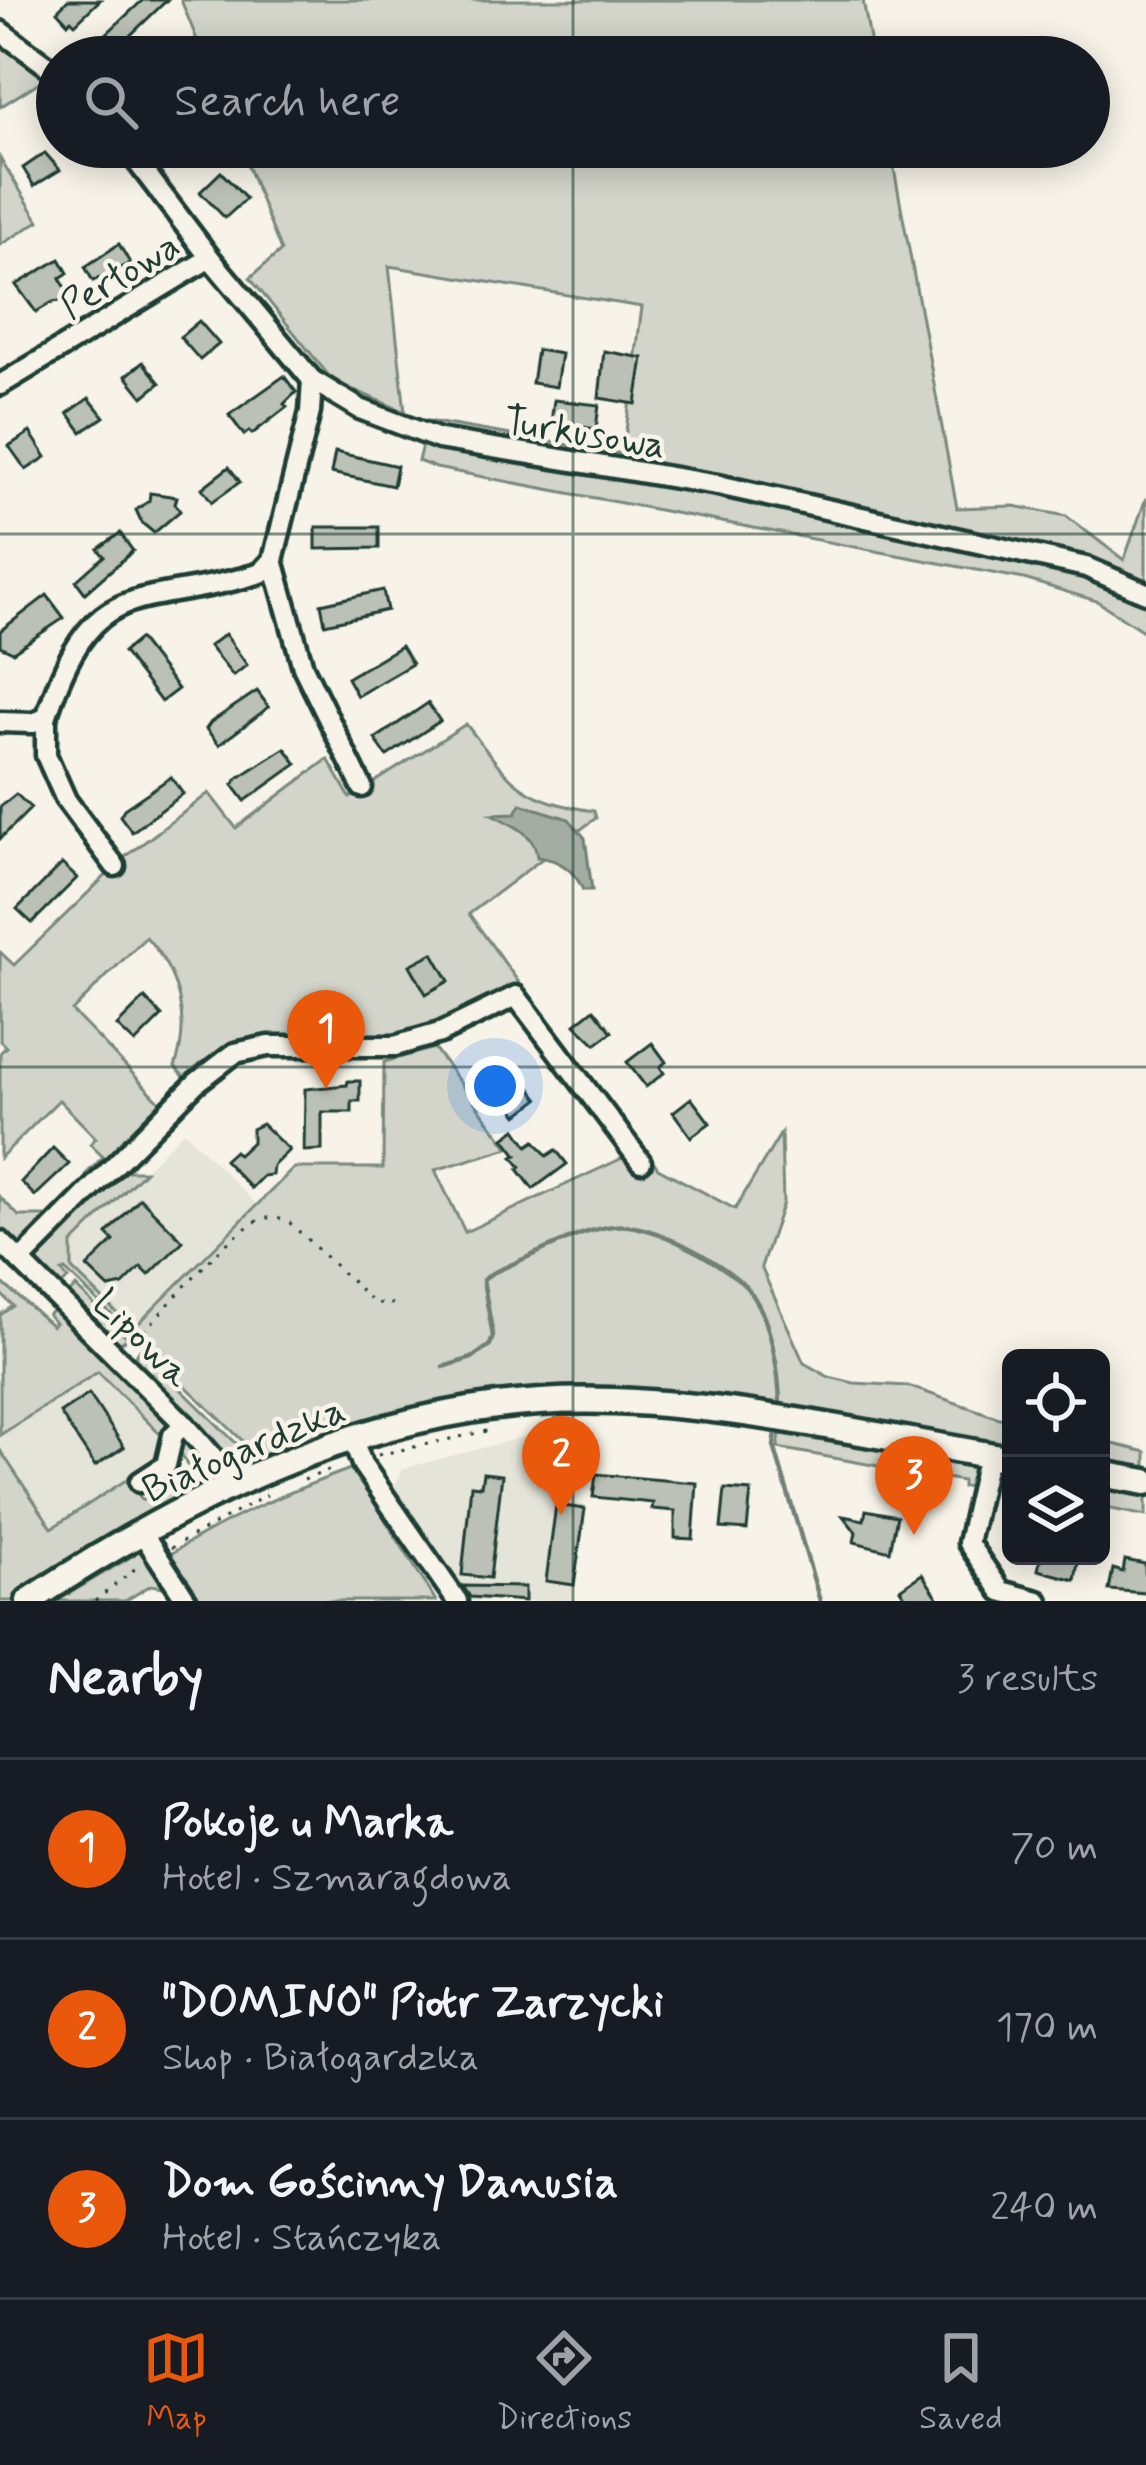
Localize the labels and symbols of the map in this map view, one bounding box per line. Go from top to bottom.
street label: Perłowa [51,221,190,333]
street label: Turkusowa [500,397,669,472]
pin: 1 [287,990,365,1089]
your location [465,1056,525,1116]
street label: Lipowa [80,1279,201,1400]
street label: Białogardzka [135,1386,354,1517]
pin: 2 [522,1416,600,1515]
pin: 3 [875,1436,953,1535]

